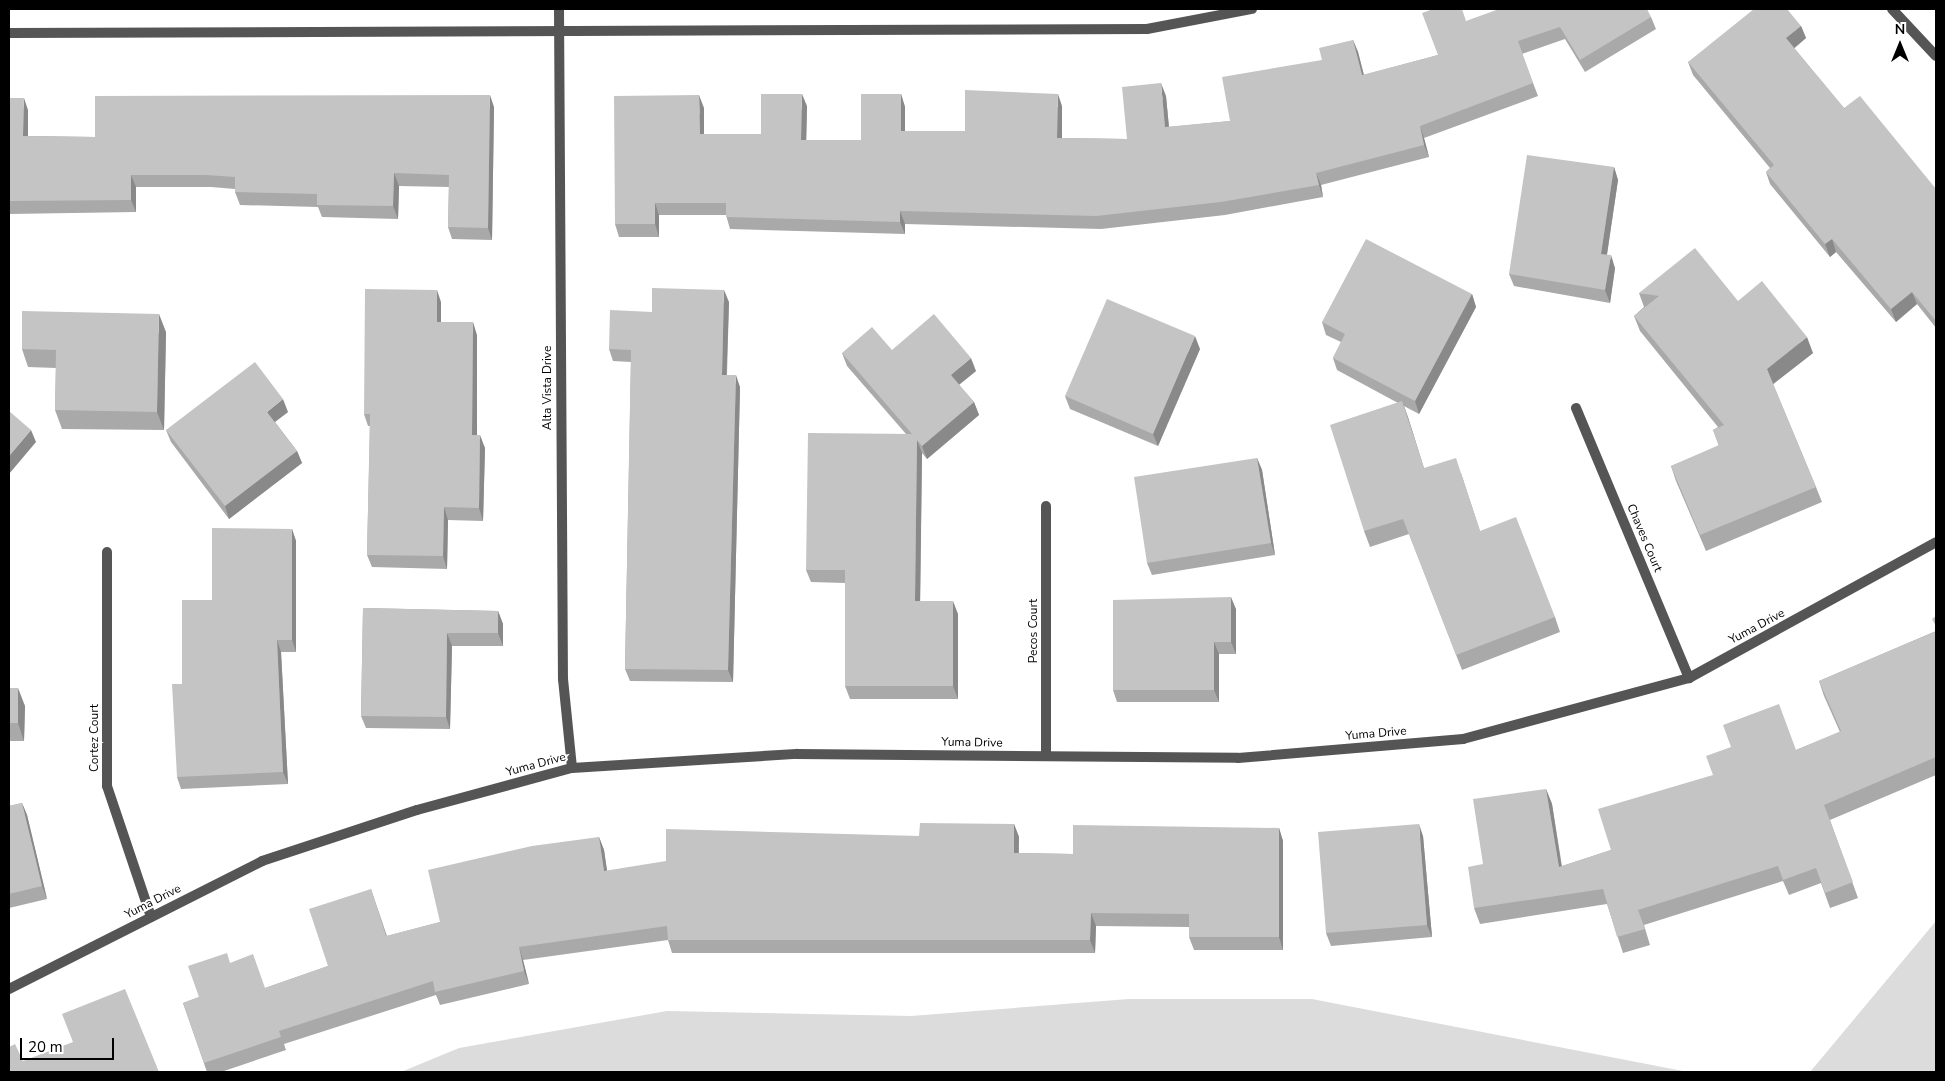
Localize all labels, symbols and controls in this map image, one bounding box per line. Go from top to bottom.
north arrow [1875,20,1925,70]
text: N [1895,20,1905,39]
street label: Alta Vista Drive [541,346,555,430]
street label: Chaves Court [1623,502,1665,574]
street label: Pecos Court [1027,599,1041,663]
street label: Yuma Drive [1727,606,1787,648]
street label: Cortez Court [88,704,102,772]
street label: Yuma Drive [1345,724,1407,744]
street label: Yuma Drive [941,735,1003,751]
street label: Yuma Drive [505,750,567,780]
street label: Yuma Drive [122,882,184,922]
scale bar [22,1028,116,1060]
text: 20 m [28,1037,63,1057]

